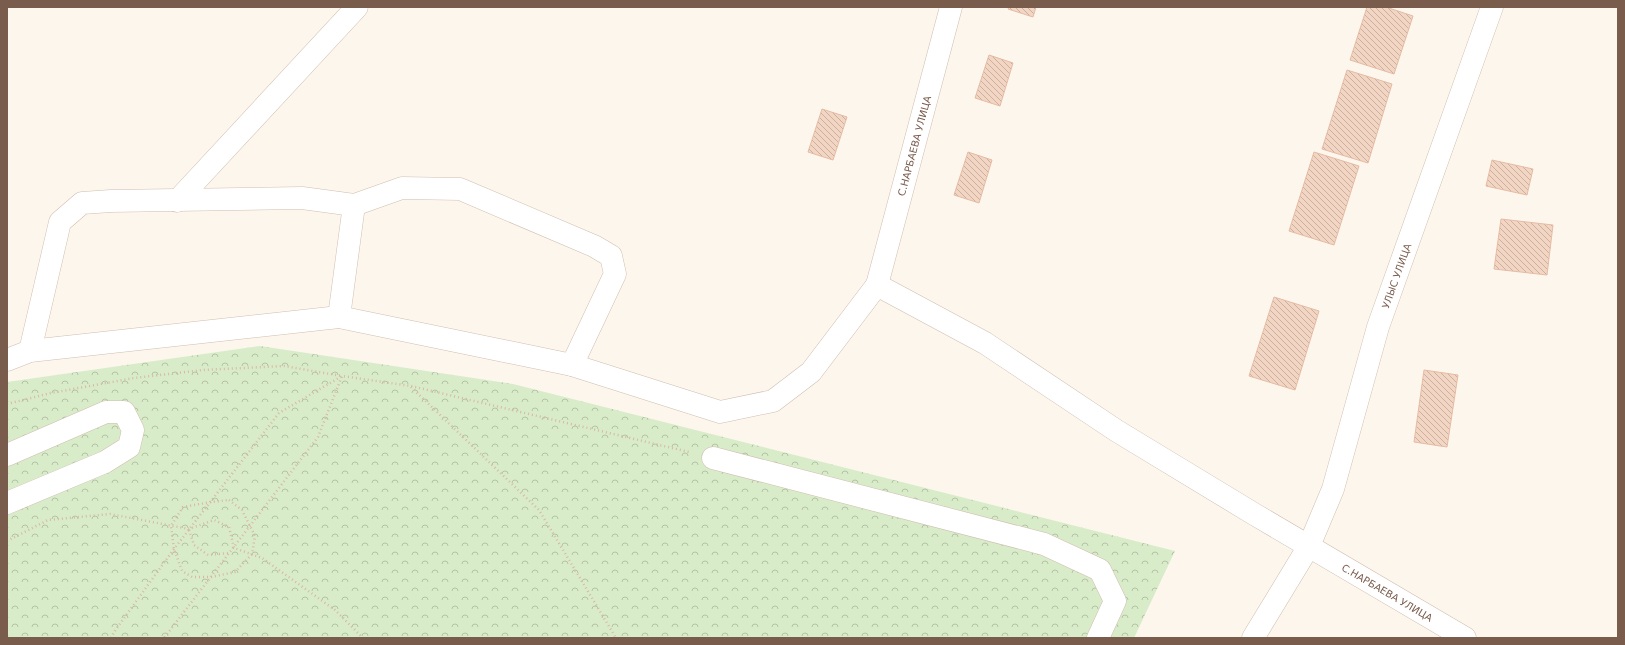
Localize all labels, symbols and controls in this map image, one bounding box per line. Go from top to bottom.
street label: С.НАРБАЕВА УЛИЦА [895,94,933,197]
street label: УЛЫС УЛИЦА [1380,242,1413,310]
street label: С.НАРБАЕВА УЛИЦА [1340,561,1435,623]

